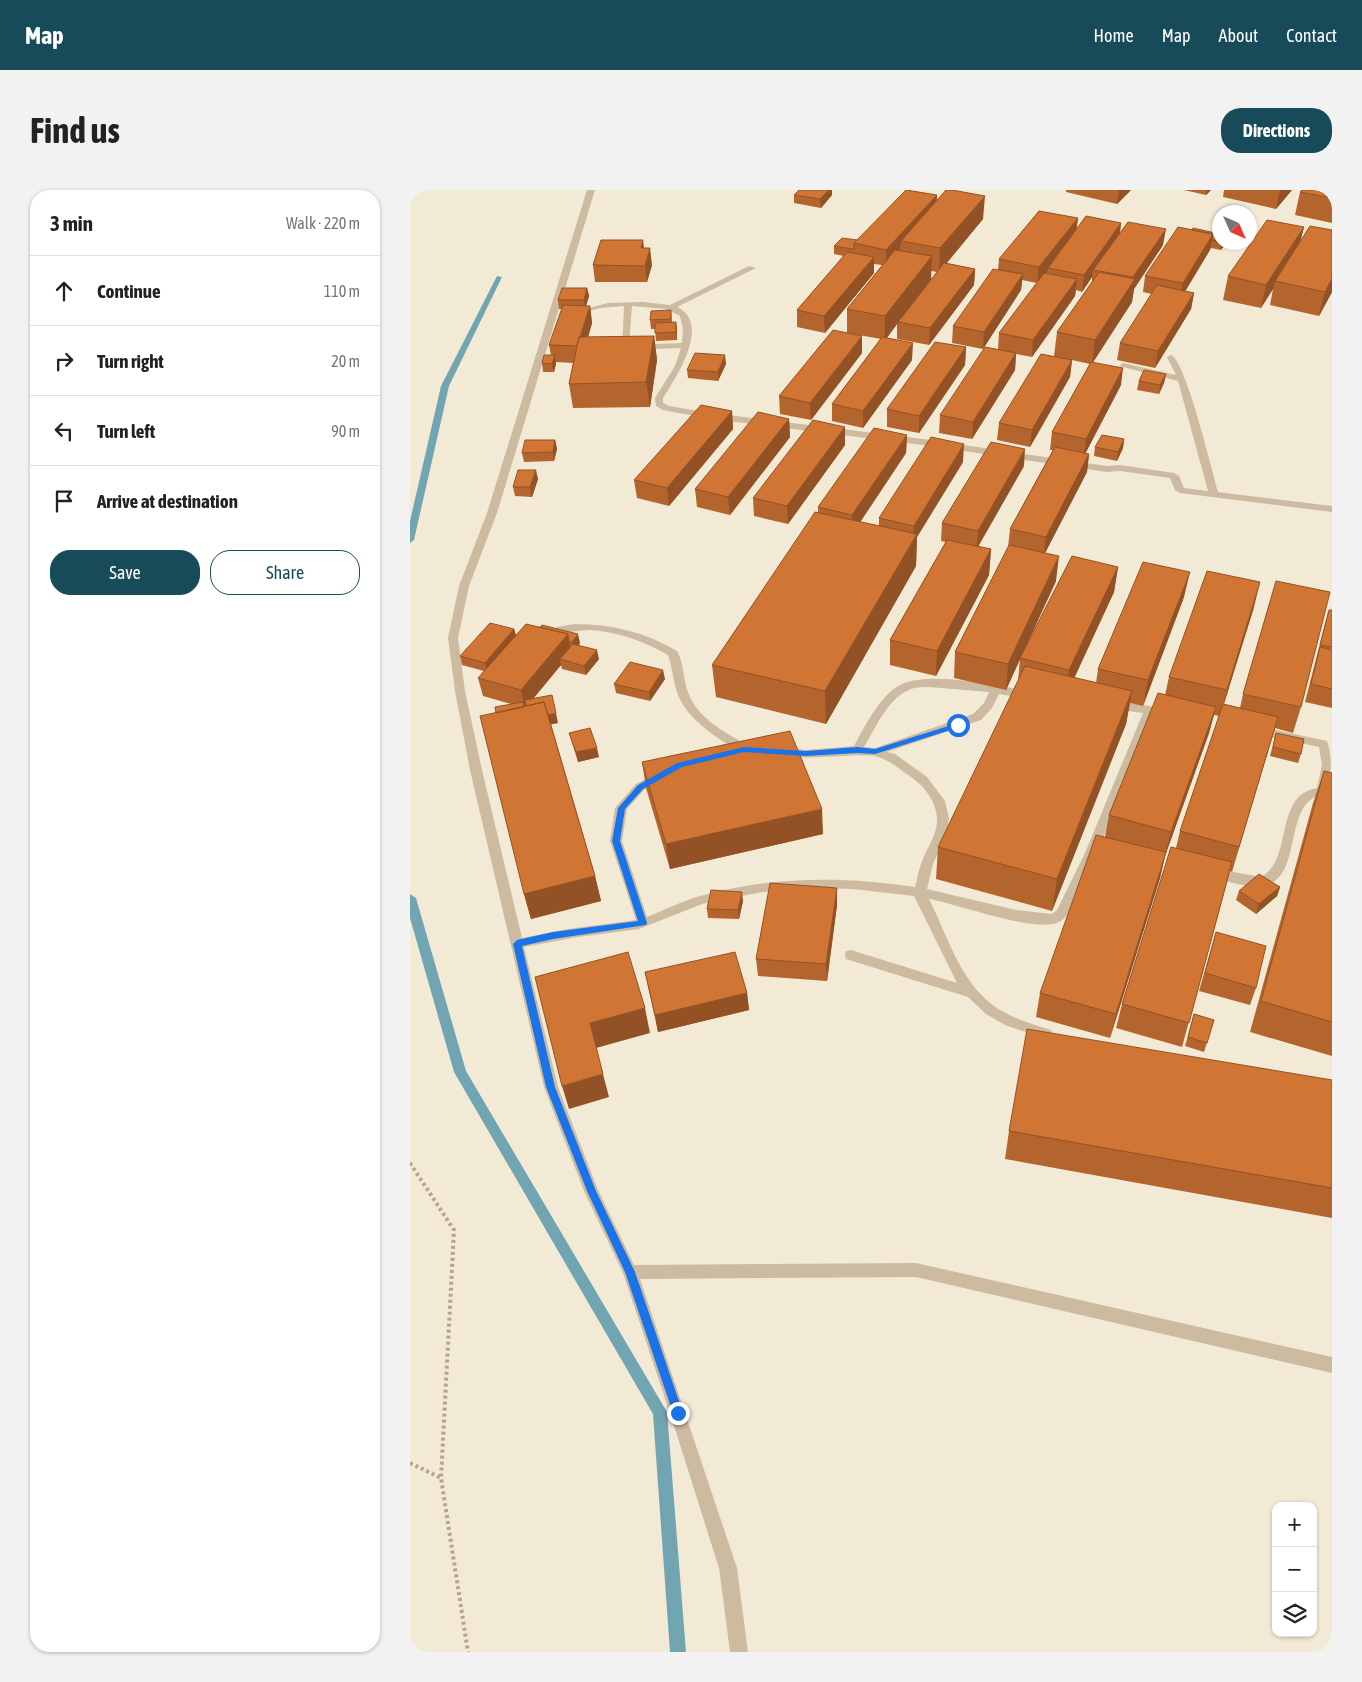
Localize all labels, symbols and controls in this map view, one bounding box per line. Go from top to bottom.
text: Map [25,22,64,49]
text: Home [1094,25,1134,46]
text: Map [1162,25,1191,46]
text: About [1219,25,1258,46]
text: Contact [1286,25,1337,46]
button: Directions [1221,108,1332,153]
text: Find us [30,110,120,150]
north arrow [1212,205,1257,250]
text: 3 min [50,211,93,235]
text: Walk · 220 m [286,214,360,232]
icon: ahead [50,277,78,305]
text: Continue [97,280,161,302]
text: 110 m [324,282,360,300]
icon: right [50,347,78,375]
text: Turn right [97,350,164,372]
text: 20 m [331,352,360,370]
icon: left [50,417,78,445]
text: Turn left [97,420,155,442]
text: 90 m [331,422,360,440]
icon: arrive [50,487,78,515]
text: Arrive at destination [97,490,238,512]
button: Save [50,550,200,595]
button: Share [210,550,360,595]
route start [947,714,970,737]
route end [667,1402,690,1425]
map controls [1272,1502,1317,1637]
button: + [1272,1502,1317,1547]
button: − [1272,1547,1317,1592]
button: layers [1272,1592,1317,1637]

